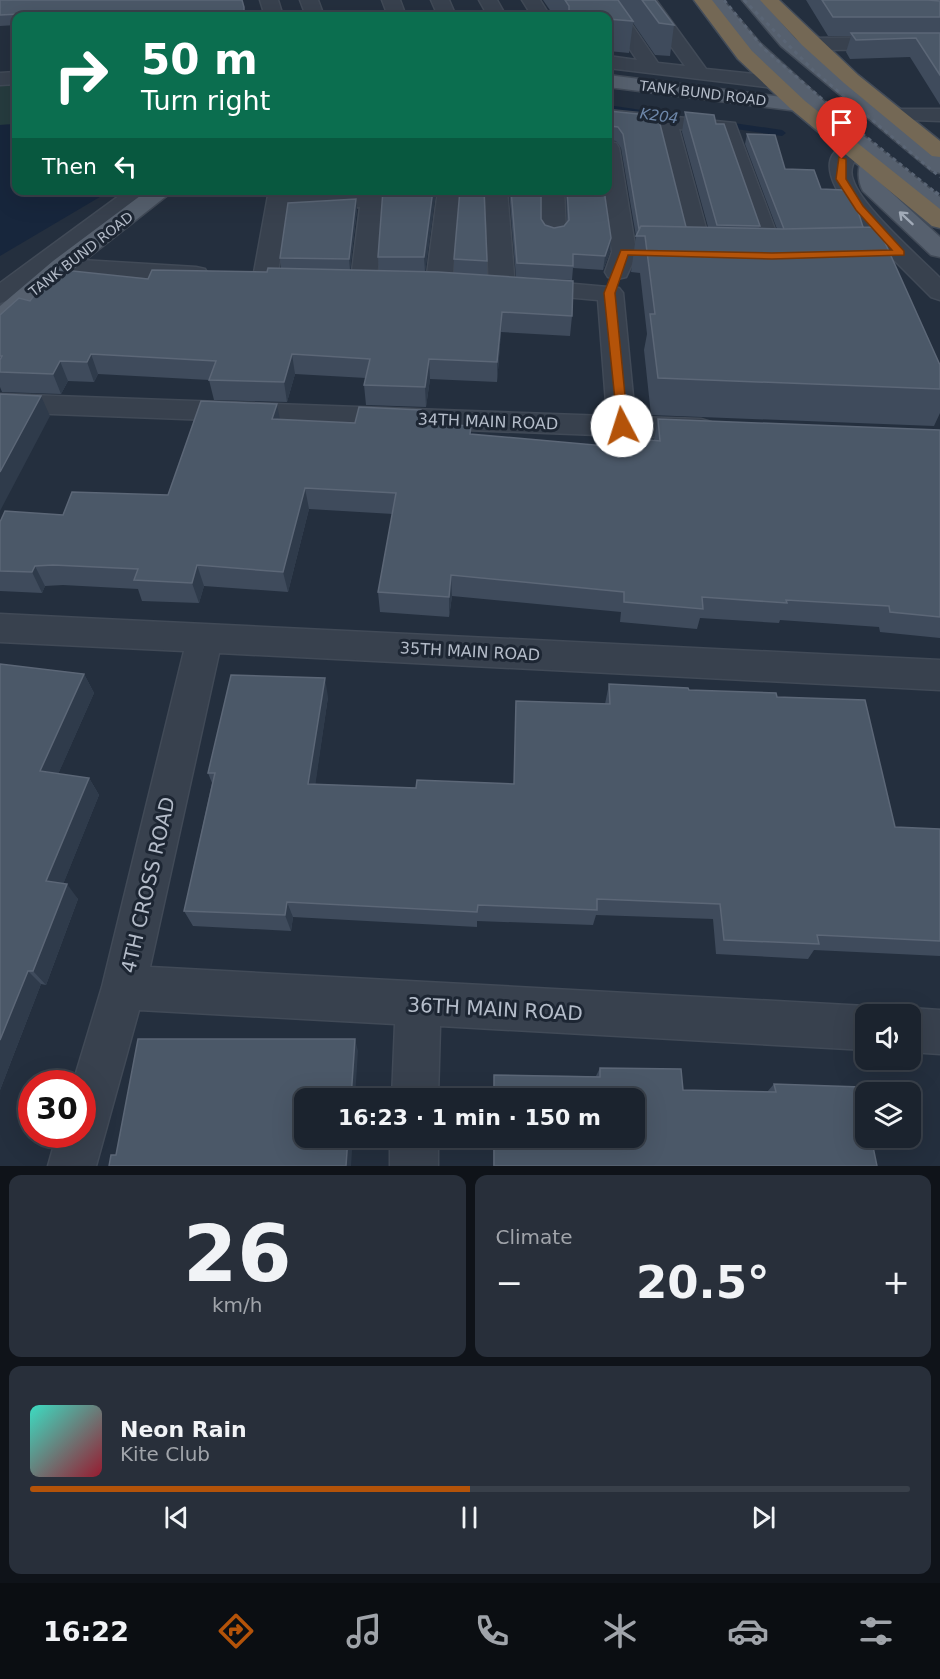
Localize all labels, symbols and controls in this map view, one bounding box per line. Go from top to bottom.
text: 50 m [141,35,258,84]
icon: right [42,36,120,114]
street label: TANK BUND ROAD [638,77,767,109]
text: Turn right [141,85,270,116]
pin [816,97,867,159]
water label: K204 [639,104,679,128]
icon: arrive [825,106,858,139]
icon: left [109,150,142,183]
text: Then [42,154,97,179]
street label: TANK BUND ROAD [25,208,136,300]
one-way arrow [898,211,913,226]
position arrow [590,394,654,458]
street label: 34TH MAIN ROAD [417,410,559,433]
street label: 35TH MAIN ROAD [399,638,541,665]
street label: 4TH CROSS ROAD [116,795,180,975]
street label: 36TH MAIN ROAD [407,992,583,1026]
map controls [855,1004,921,1148]
button: sound [855,1004,921,1070]
speed limit sign: 30 [18,1070,96,1148]
button: layers [855,1082,921,1148]
text: 16:23 · 1 min · 150 m [338,1105,601,1130]
text: 26 [183,1209,292,1299]
text: Climate [496,1225,572,1249]
text: 20.5° [636,1256,770,1309]
text: − [496,1263,523,1302]
text: + [882,1263,910,1302]
text: km/h [212,1293,262,1317]
text: Neon Rain [120,1417,247,1442]
text: Kite Club [120,1442,210,1466]
icon: previous [160,1501,193,1534]
icon: pause [453,1501,486,1534]
icon: next [747,1501,780,1534]
icon: directions [215,1610,257,1652]
icon: music [343,1610,385,1652]
icon: phone [471,1610,513,1652]
icon: climate [599,1610,641,1652]
icon: car [727,1610,769,1652]
icon: filters [855,1610,897,1652]
text: 16:22 [43,1616,129,1647]

